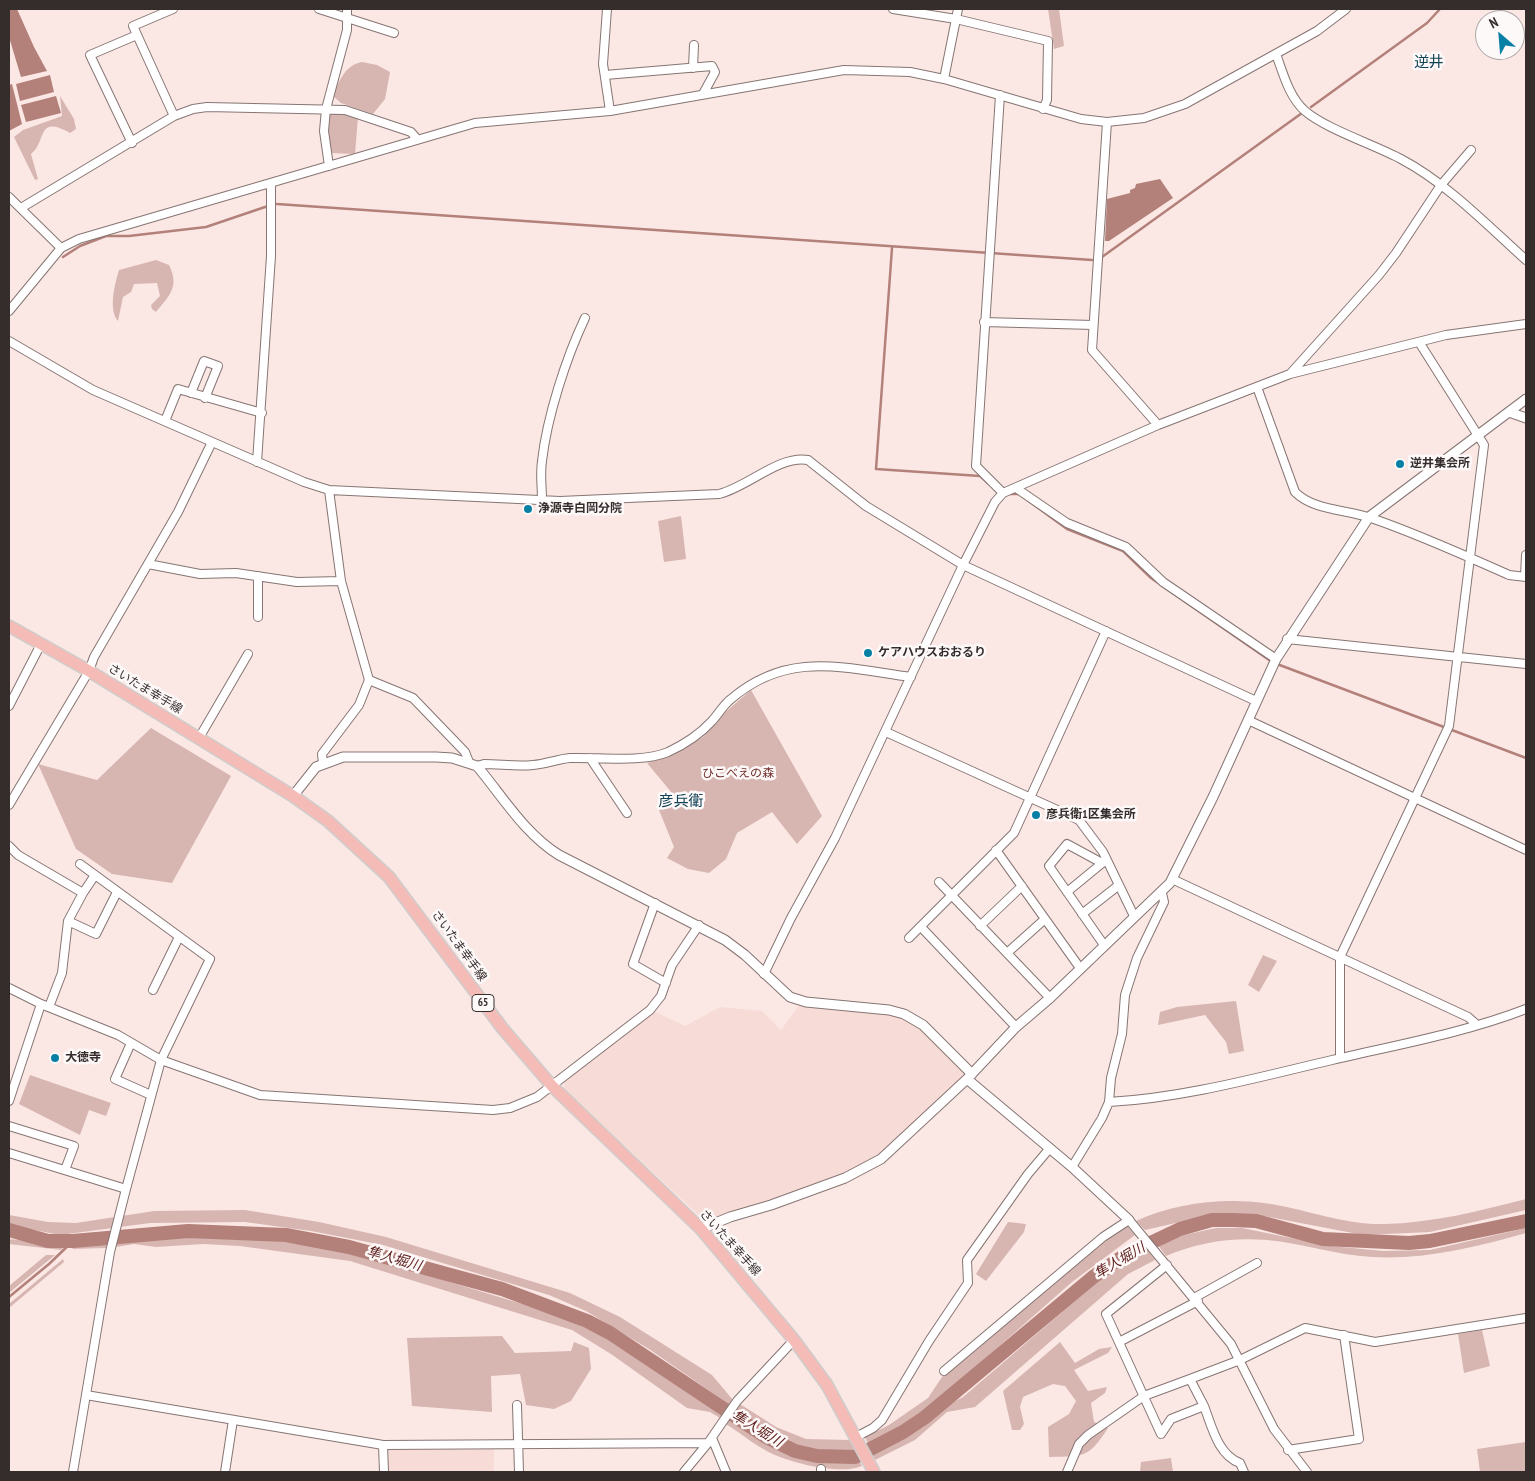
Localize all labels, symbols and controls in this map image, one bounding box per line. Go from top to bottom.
north arrow [1475,10,1525,60]
text: N [1486,13,1501,32]
district label: 逆井 [1414,54,1444,72]
place label: 逆井集会所 [1410,457,1470,471]
marker: 逆井集会所 [1394,458,1406,470]
place label: 浄源寺白岡分院 [538,502,622,516]
marker: 浄源寺白岡分院 [522,503,534,515]
place label: ケアハウスおおるり [878,646,986,660]
marker: ケアハウスおおるり [862,647,874,659]
street label: さいたま幸手線 [105,661,185,717]
park label: ひこべえの森 [702,767,774,781]
district label: 彦兵衛 [659,793,703,811]
place label: 彦兵衛1区集会所 [1046,808,1136,822]
marker: 彦兵衛1区集会所 [1030,809,1042,821]
street label: さいたま幸手線 [428,908,490,984]
road number: 65 [472,994,494,1011]
place label: 大徳寺 [65,1051,101,1065]
marker: 大徳寺 [49,1052,61,1064]
street label: さいたま幸手線 [697,1207,763,1279]
water label: 隼人堀川 [1092,1239,1148,1283]
water label: 隼人堀川 [365,1243,423,1275]
water label: 隼人堀川 [729,1407,785,1451]

